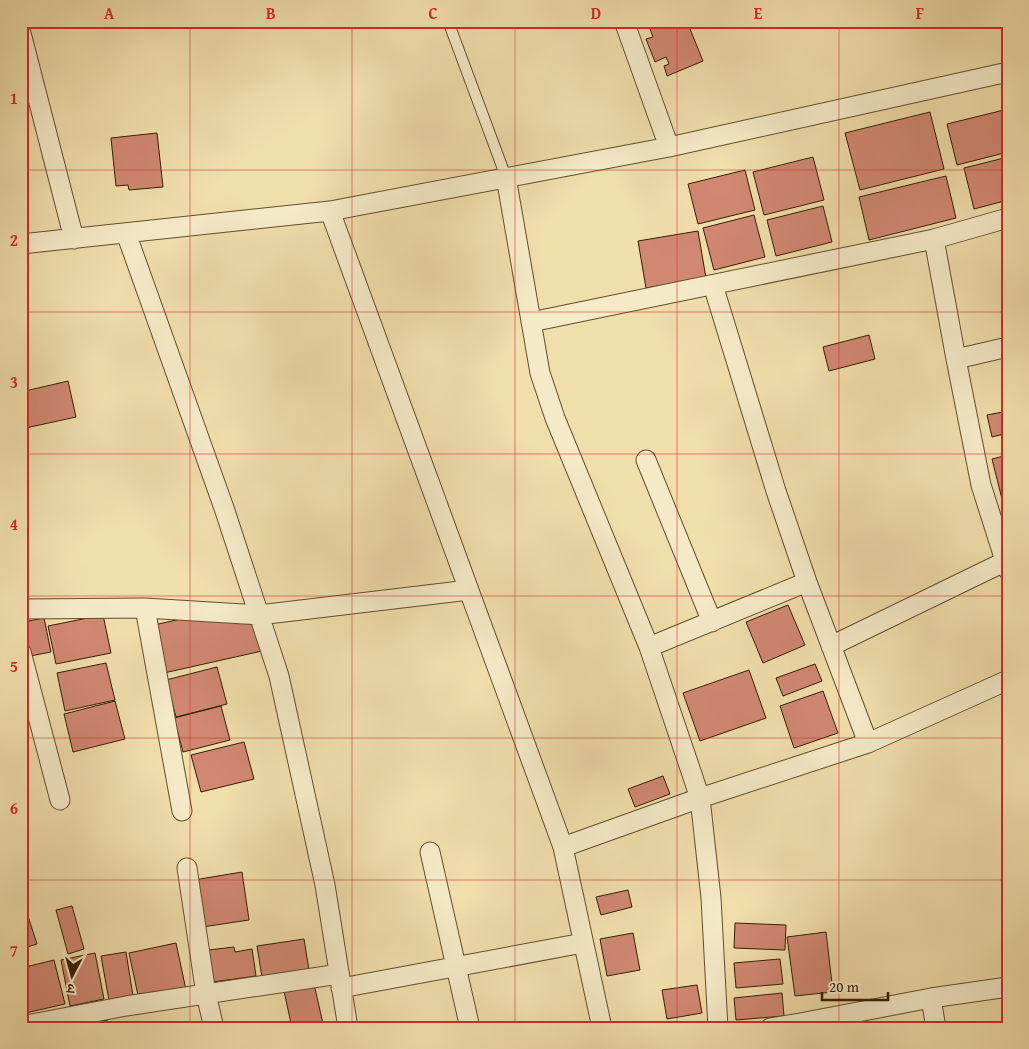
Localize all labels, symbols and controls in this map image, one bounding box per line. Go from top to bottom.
text: A [104,1,115,25]
text: B [266,1,276,25]
text: C [428,1,438,25]
text: D [591,1,601,25]
text: E [754,1,763,25]
text: F [916,1,924,25]
text: 1 [10,86,18,110]
text: 2 [10,228,18,252]
text: 3 [10,370,18,394]
text: 4 [10,512,18,536]
text: 5 [10,654,18,678]
text: 6 [10,796,18,820]
text: 7 [10,938,18,962]
north arrow [48,952,98,1002]
scale bar [822,969,888,1001]
text: 20 m [829,976,860,997]
text: उ [65,979,76,999]

